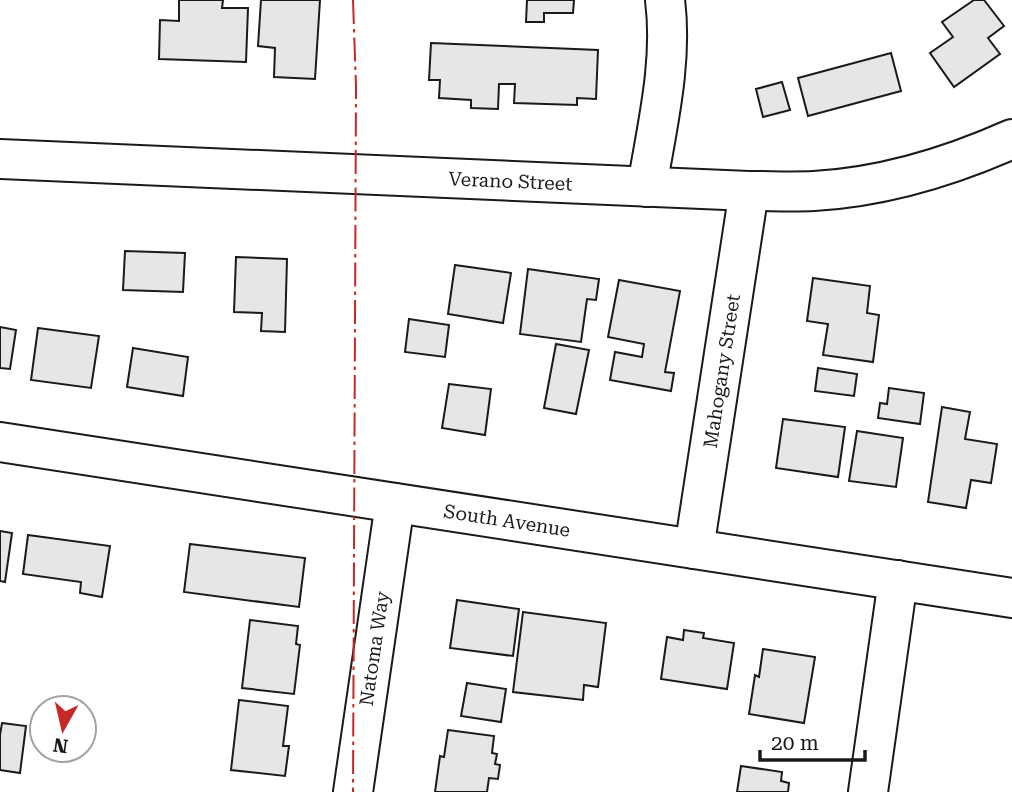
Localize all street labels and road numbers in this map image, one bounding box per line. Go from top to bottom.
street label: Verano Street [448,167,573,195]
street label: Mahogany Street [698,292,745,450]
street label: South Avenue [442,499,572,541]
street label: Natoma Way [354,589,394,707]

